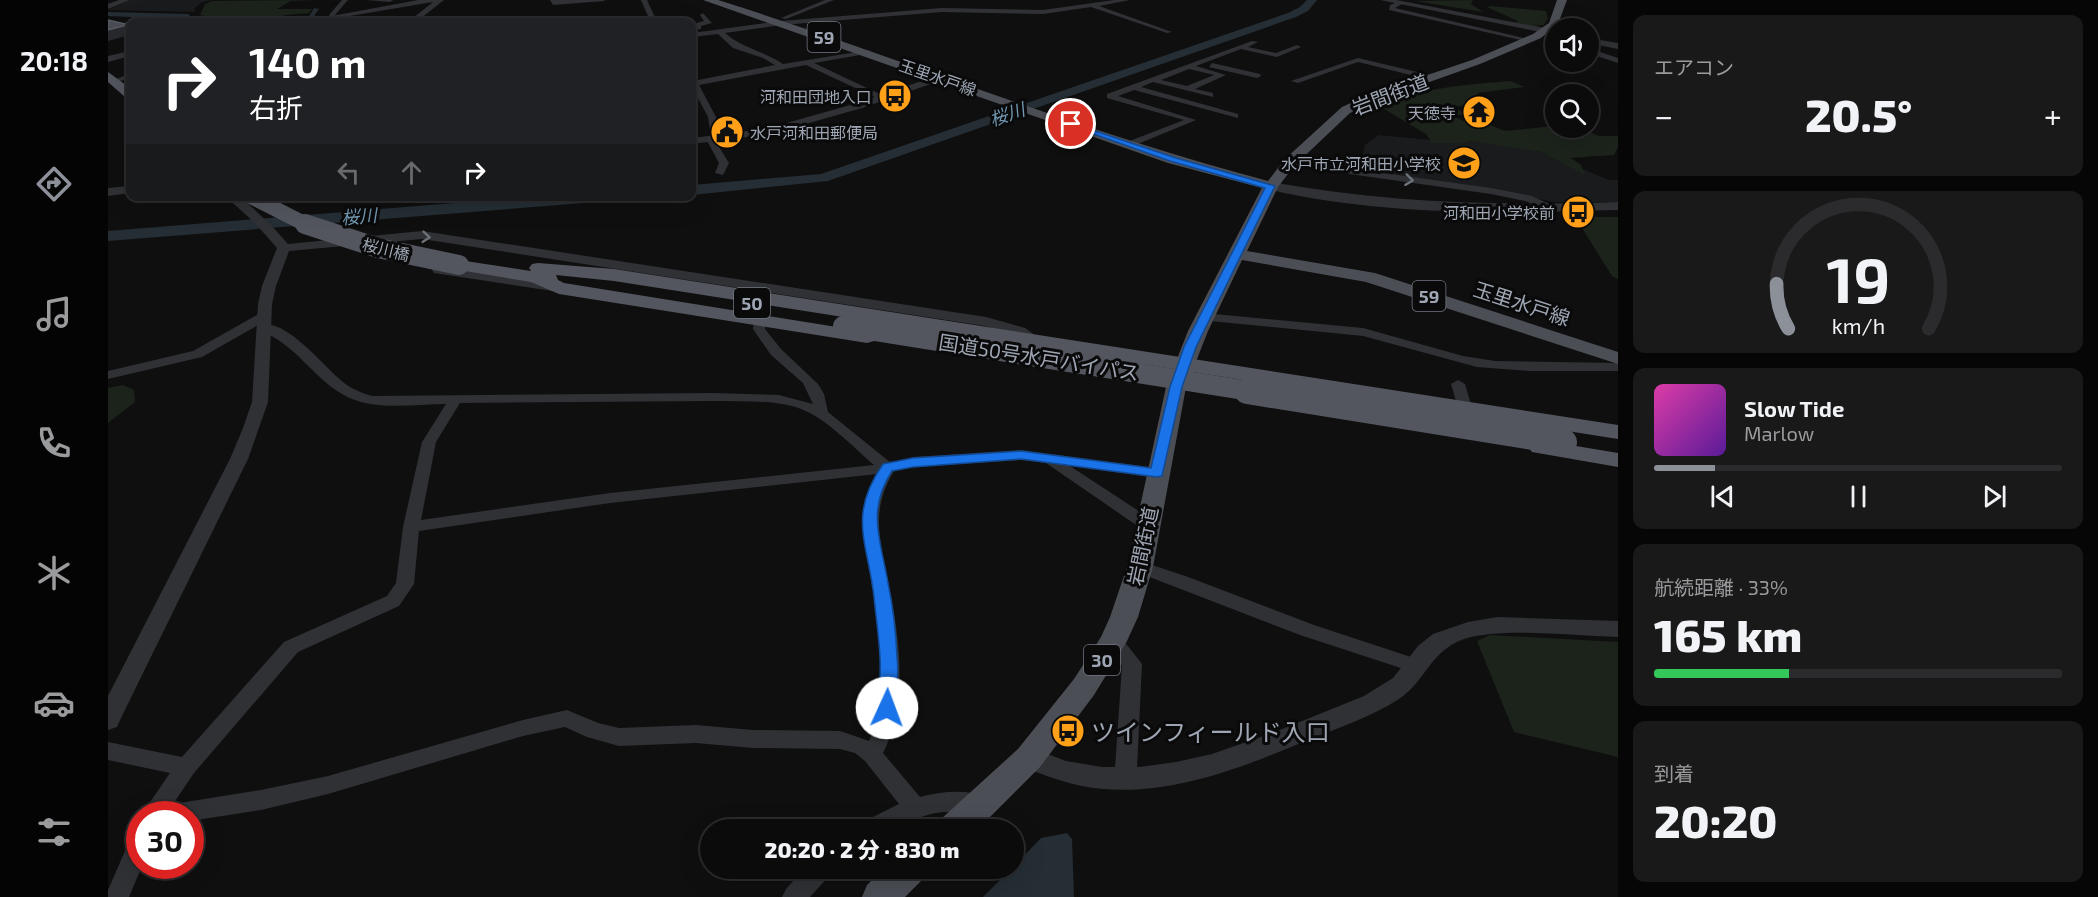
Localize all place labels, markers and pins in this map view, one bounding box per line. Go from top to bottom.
bus stop icon: 河和田団地入口 [877,78,913,114]
place label: 河和田団地入口 [760,87,872,106]
temple icon: 天徳寺 [1461,94,1497,130]
pin [1045,98,1096,149]
place label: 天徳寺 [1408,103,1456,122]
public building icon: 水戸河和田郵便局 [709,114,745,150]
place label: 水戸河和田郵便局 [750,123,878,142]
school or university icon: 水戸市立河和田小学校 [1446,145,1482,181]
place label: 水戸市立河和田小学校 [1281,154,1441,173]
bus stop icon: 河和田小学校前 [1560,194,1596,230]
place label: 河和田小学校前 [1443,203,1555,222]
bus stop icon: ツインフィールド入口 [1050,713,1086,749]
place label: ツインフィールド入口 [1091,717,1330,746]

